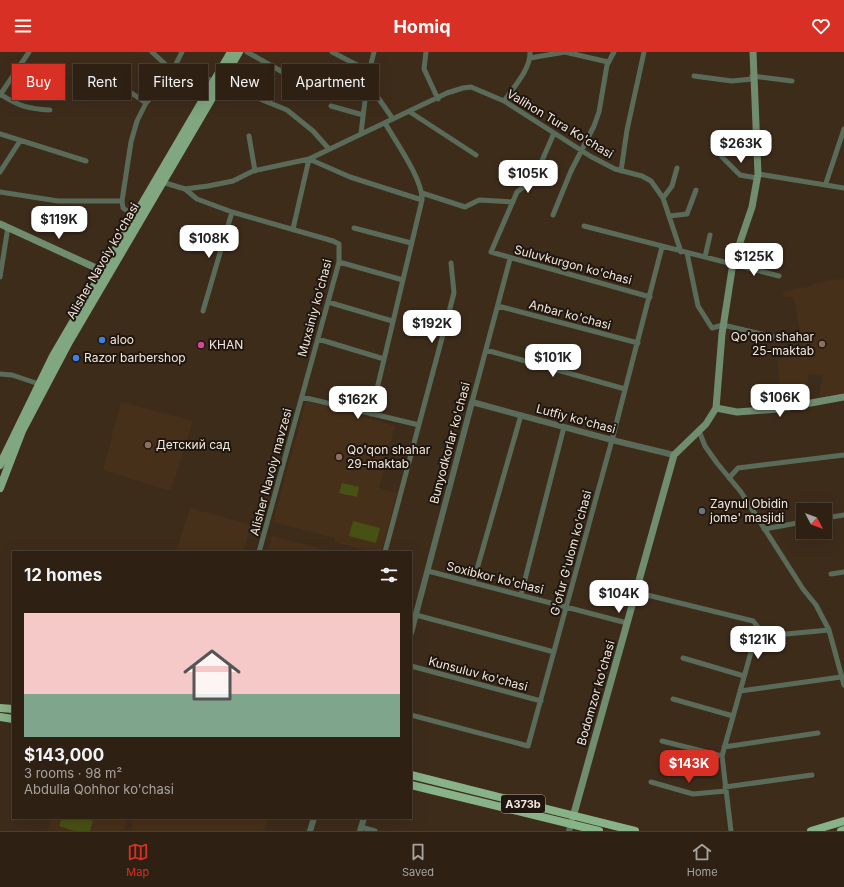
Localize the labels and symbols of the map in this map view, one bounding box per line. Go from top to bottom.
street label: Valihon Tura Ko'chasi [504,86,616,161]
pin: $263K [713,130,769,164]
pin: $105K [500,160,556,194]
street label: Alisher Navoiy ko'chasi [63,200,142,321]
pin: $119K [31,206,87,240]
pin: $108K [181,225,237,259]
street label: Suluvkurgon ko'chasi [513,242,634,287]
pin: $125K [726,243,782,277]
street label: Muxsiniy ko'chasi [294,257,335,358]
street label: Anbar ko'chasi [528,296,613,333]
pin: $192K [404,310,460,344]
place label: Qo'qon shahar 25-maktab [731,329,814,358]
place label: aloo [110,332,134,347]
marker: aloo [97,335,107,345]
place label: KHAN [209,337,243,352]
marker: Qo'qon shahar 25-maktab [817,339,827,349]
marker: KHAN [196,340,206,350]
pin: $101K [525,344,581,378]
place label: Razor barbershop [84,350,186,365]
marker: Razor barbershop [71,353,81,363]
street label: Bunyodkorlar ko'chasi [426,380,473,505]
pin: $106K [752,384,808,418]
pin: $162K [330,386,386,420]
street label: Lutfiy ko'chasi [535,401,618,436]
street label: Alisher Navoiy mavzesi [246,406,295,537]
place label: Детский сад [156,437,231,452]
marker: Детский сад [143,440,153,450]
place label: Qo'qon shahar 29-maktab [347,442,431,471]
marker: Qo'qon shahar 29-maktab [334,452,344,462]
street label: G'ofur G'ulom ko'chasi [547,488,595,617]
place label: Zaynul Obidin jome' masjidi [709,496,788,525]
north arrow [796,503,832,539]
marker: Zaynul Obidin jome' masjidi [697,506,707,516]
street label: Soxibkor ko'chasi [445,558,545,597]
pin: $104K [591,580,647,614]
pin: $121K [730,626,786,660]
street label: Bodomzor ko'chasi [573,639,618,747]
street label: Kunsuluv ko'chasi [427,653,529,694]
pin: $143K [661,750,717,784]
road number: A373b [501,795,545,813]

